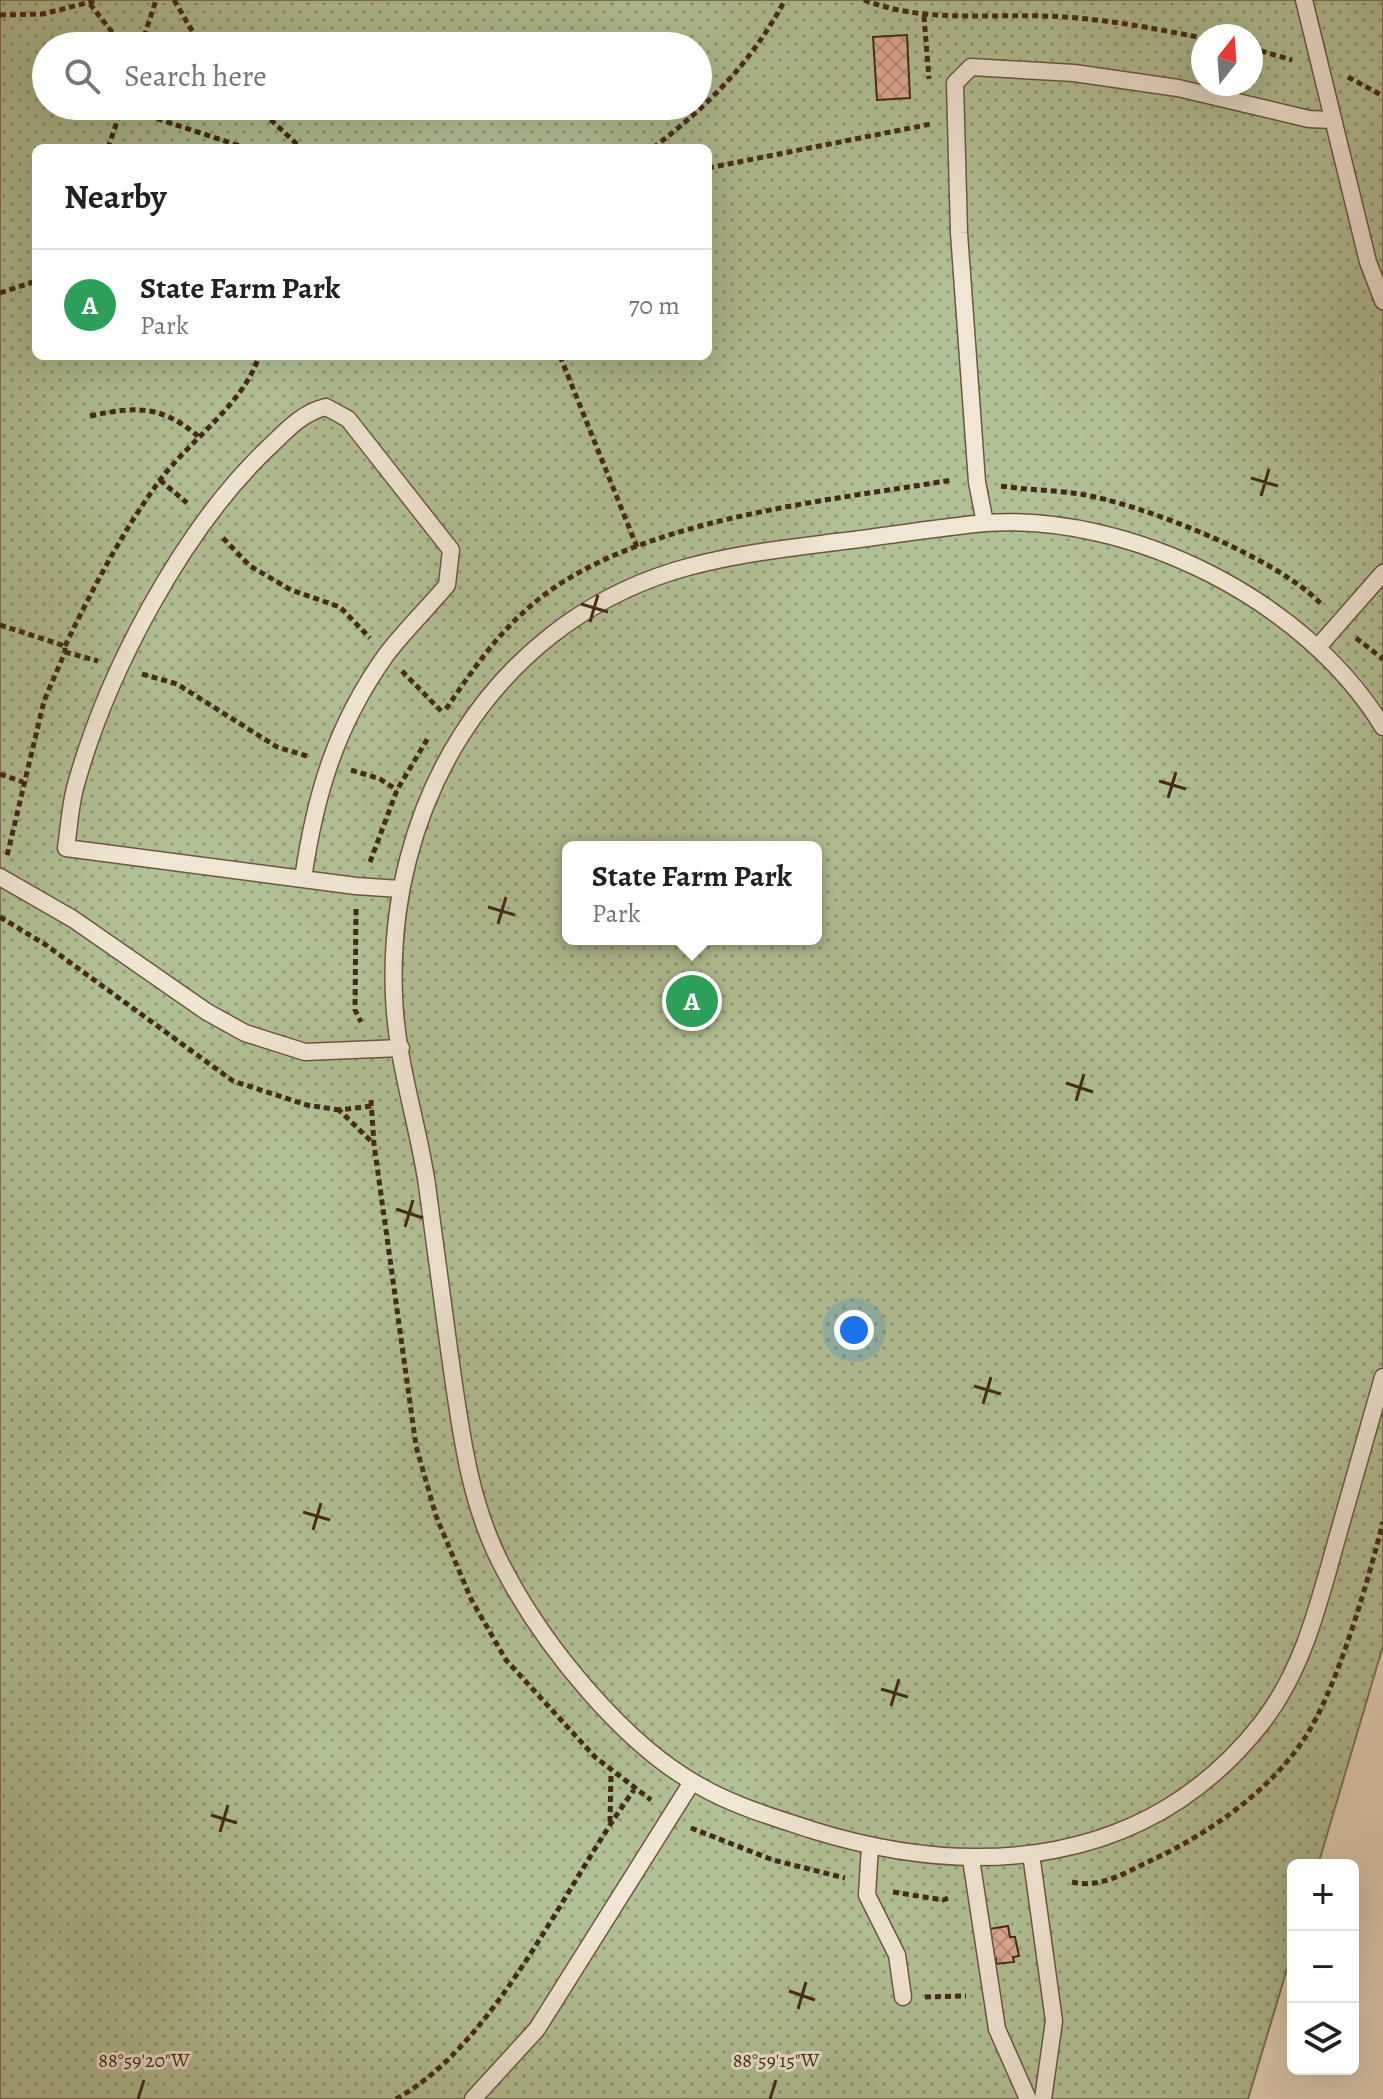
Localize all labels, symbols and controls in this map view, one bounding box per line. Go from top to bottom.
north arrow [1191,24,1263,96]
search box [32,32,712,120]
icon: search [60,54,104,98]
text: Search here [124,56,267,96]
text: Nearby [64,173,167,220]
text: State Farm Park [140,268,340,308]
text: A [82,288,98,323]
text: 70 m [628,288,680,323]
text: Park [140,308,189,343]
popup [562,841,822,945]
text: State Farm Park [592,856,792,896]
text: Park [592,896,641,931]
pin: A [666,971,718,1031]
your location [834,1310,874,1350]
map controls [1287,1859,1359,2075]
button: + [1287,1859,1359,1931]
button: − [1287,1931,1359,2003]
button: layers [1287,2003,1359,2075]
text: 88°59'20"W [98,2047,190,2074]
text: 88°59'15"W [733,2047,820,2074]

